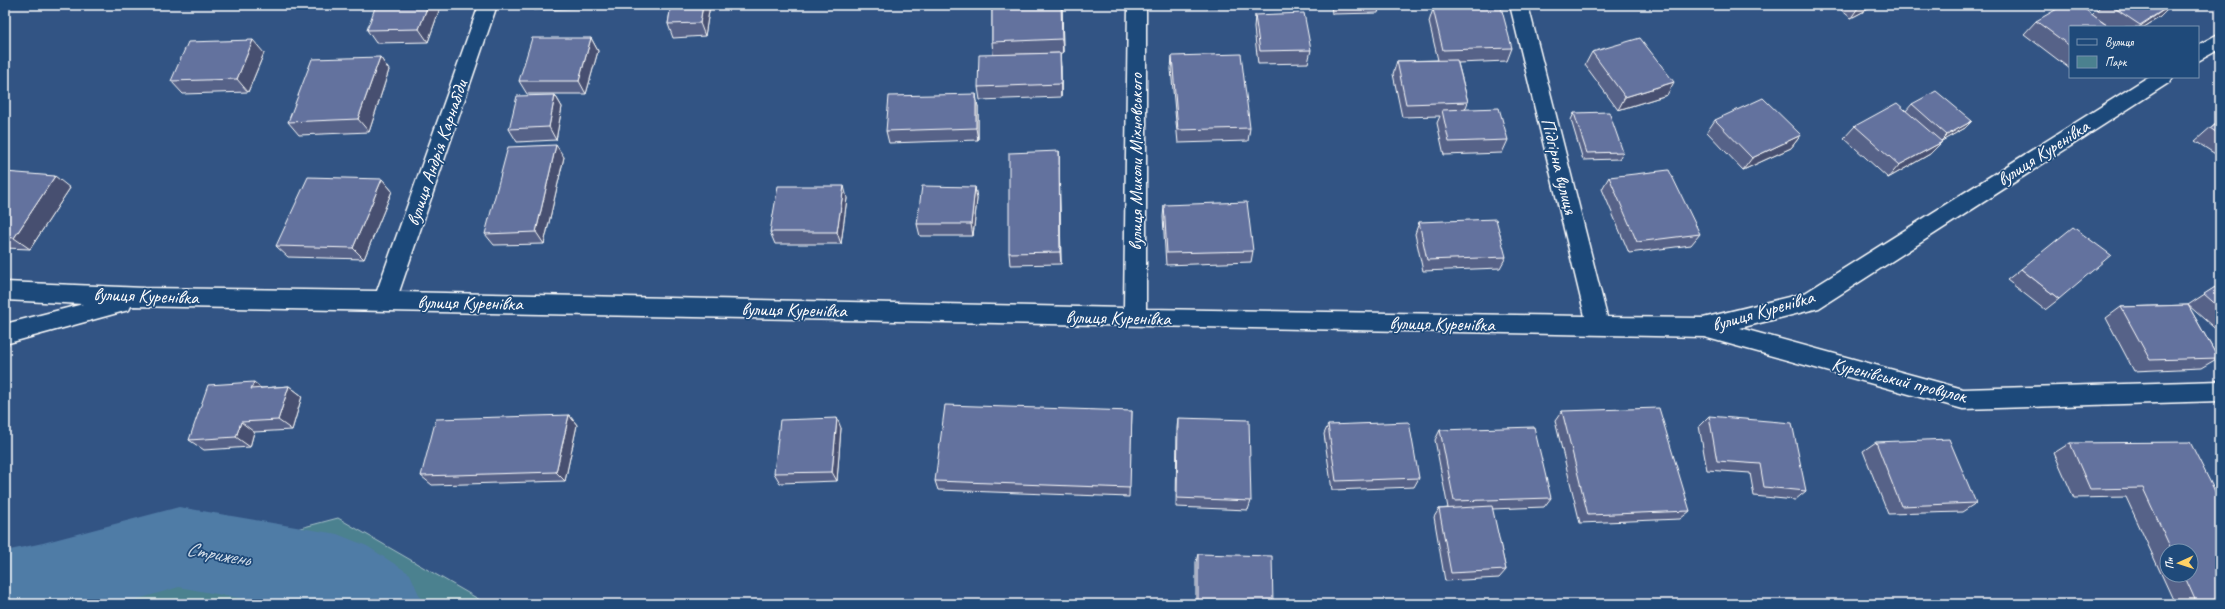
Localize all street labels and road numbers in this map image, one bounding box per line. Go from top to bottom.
street label: вулиця Миколи Міхновського [1124,72,1148,251]
street label: вулиця Андрія Карнабіди [401,76,474,229]
street label: вулиця Куренівка [1992,113,2095,192]
street label: Підгірна вулиця [1535,115,1583,218]
street label: вулиця Куренівка [93,282,201,310]
street label: вулиця Куренівка [1709,285,1818,337]
street label: вулиця Куренівка [417,290,524,316]
street label: вулиця Куренівка [741,297,848,323]
street label: вулиця Куренівка [1065,305,1172,331]
street label: вулиця Куренівка [1389,311,1496,337]
street label: Куренівський провулок [1829,352,1971,409]

